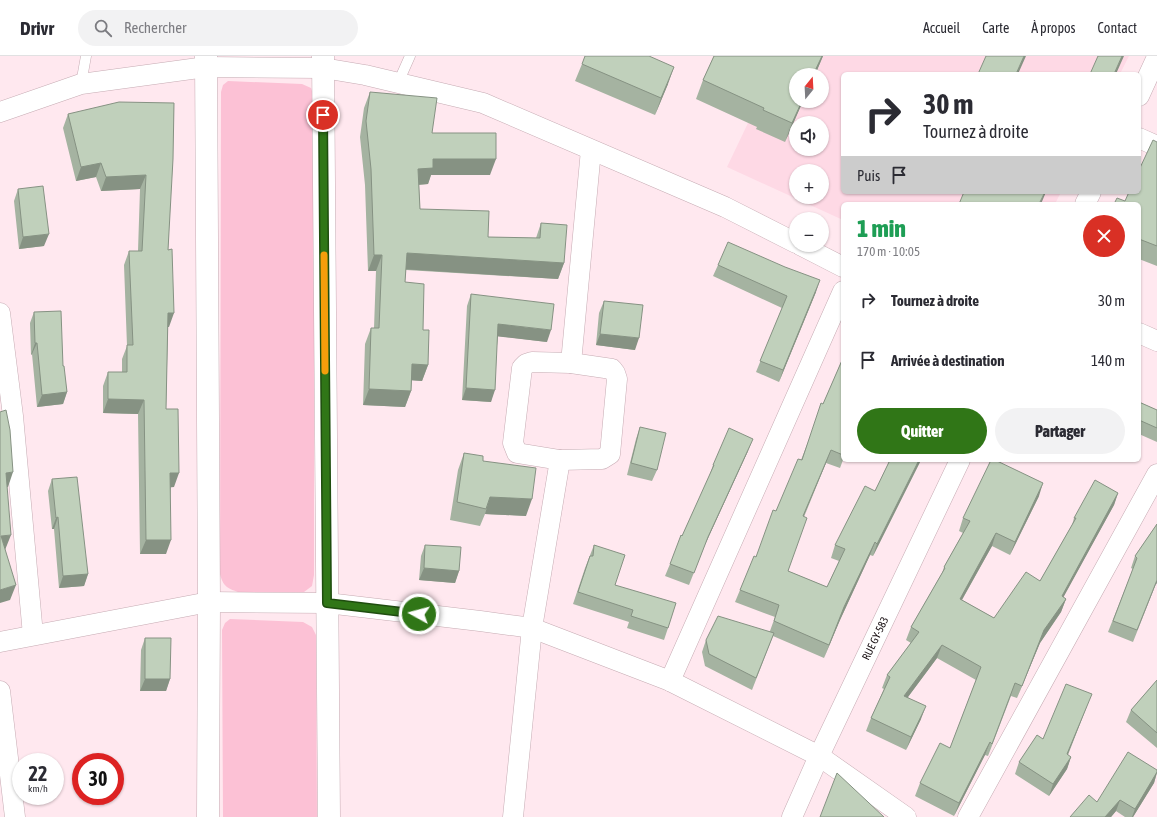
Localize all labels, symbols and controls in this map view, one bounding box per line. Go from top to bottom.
search box [78,10,358,46]
text: Drivr [20,17,54,39]
icon: search [92,17,114,39]
text: Rechercher [124,19,186,36]
text: Accueil [923,20,960,36]
text: Carte [982,20,1009,36]
text: À propos [1031,20,1076,36]
text: Contact [1098,20,1137,36]
north arrow [789,68,829,108]
map controls [789,68,829,252]
icon: right [857,88,909,140]
text: 30 m [923,88,973,120]
pin [306,98,340,132]
icon: arrive [312,104,334,126]
button: sound [789,116,829,156]
text: Tournez à droite [923,121,1029,142]
button: + [789,164,829,204]
icon: arrive [888,164,910,186]
text: Puis [857,167,880,184]
button: − [789,212,829,252]
text: 1 min [857,215,906,242]
button: close [1083,215,1125,257]
text: 170 m · 10:05 [857,244,920,259]
icon: right [857,289,879,311]
text: Tournez à droite [891,292,979,309]
text: 30 m [1098,292,1125,309]
icon: arrive [857,349,879,371]
text: Arrivée à destination [891,352,1005,369]
text: 140 m [1091,352,1125,369]
button: Quitter [857,408,987,454]
button: Partager [995,408,1125,454]
position arrow [398,593,440,635]
street label: RUE GY-583 [860,615,890,662]
speed limit sign: 30 [72,753,124,805]
text: 22 [29,762,47,785]
text: km/h [28,783,48,794]

